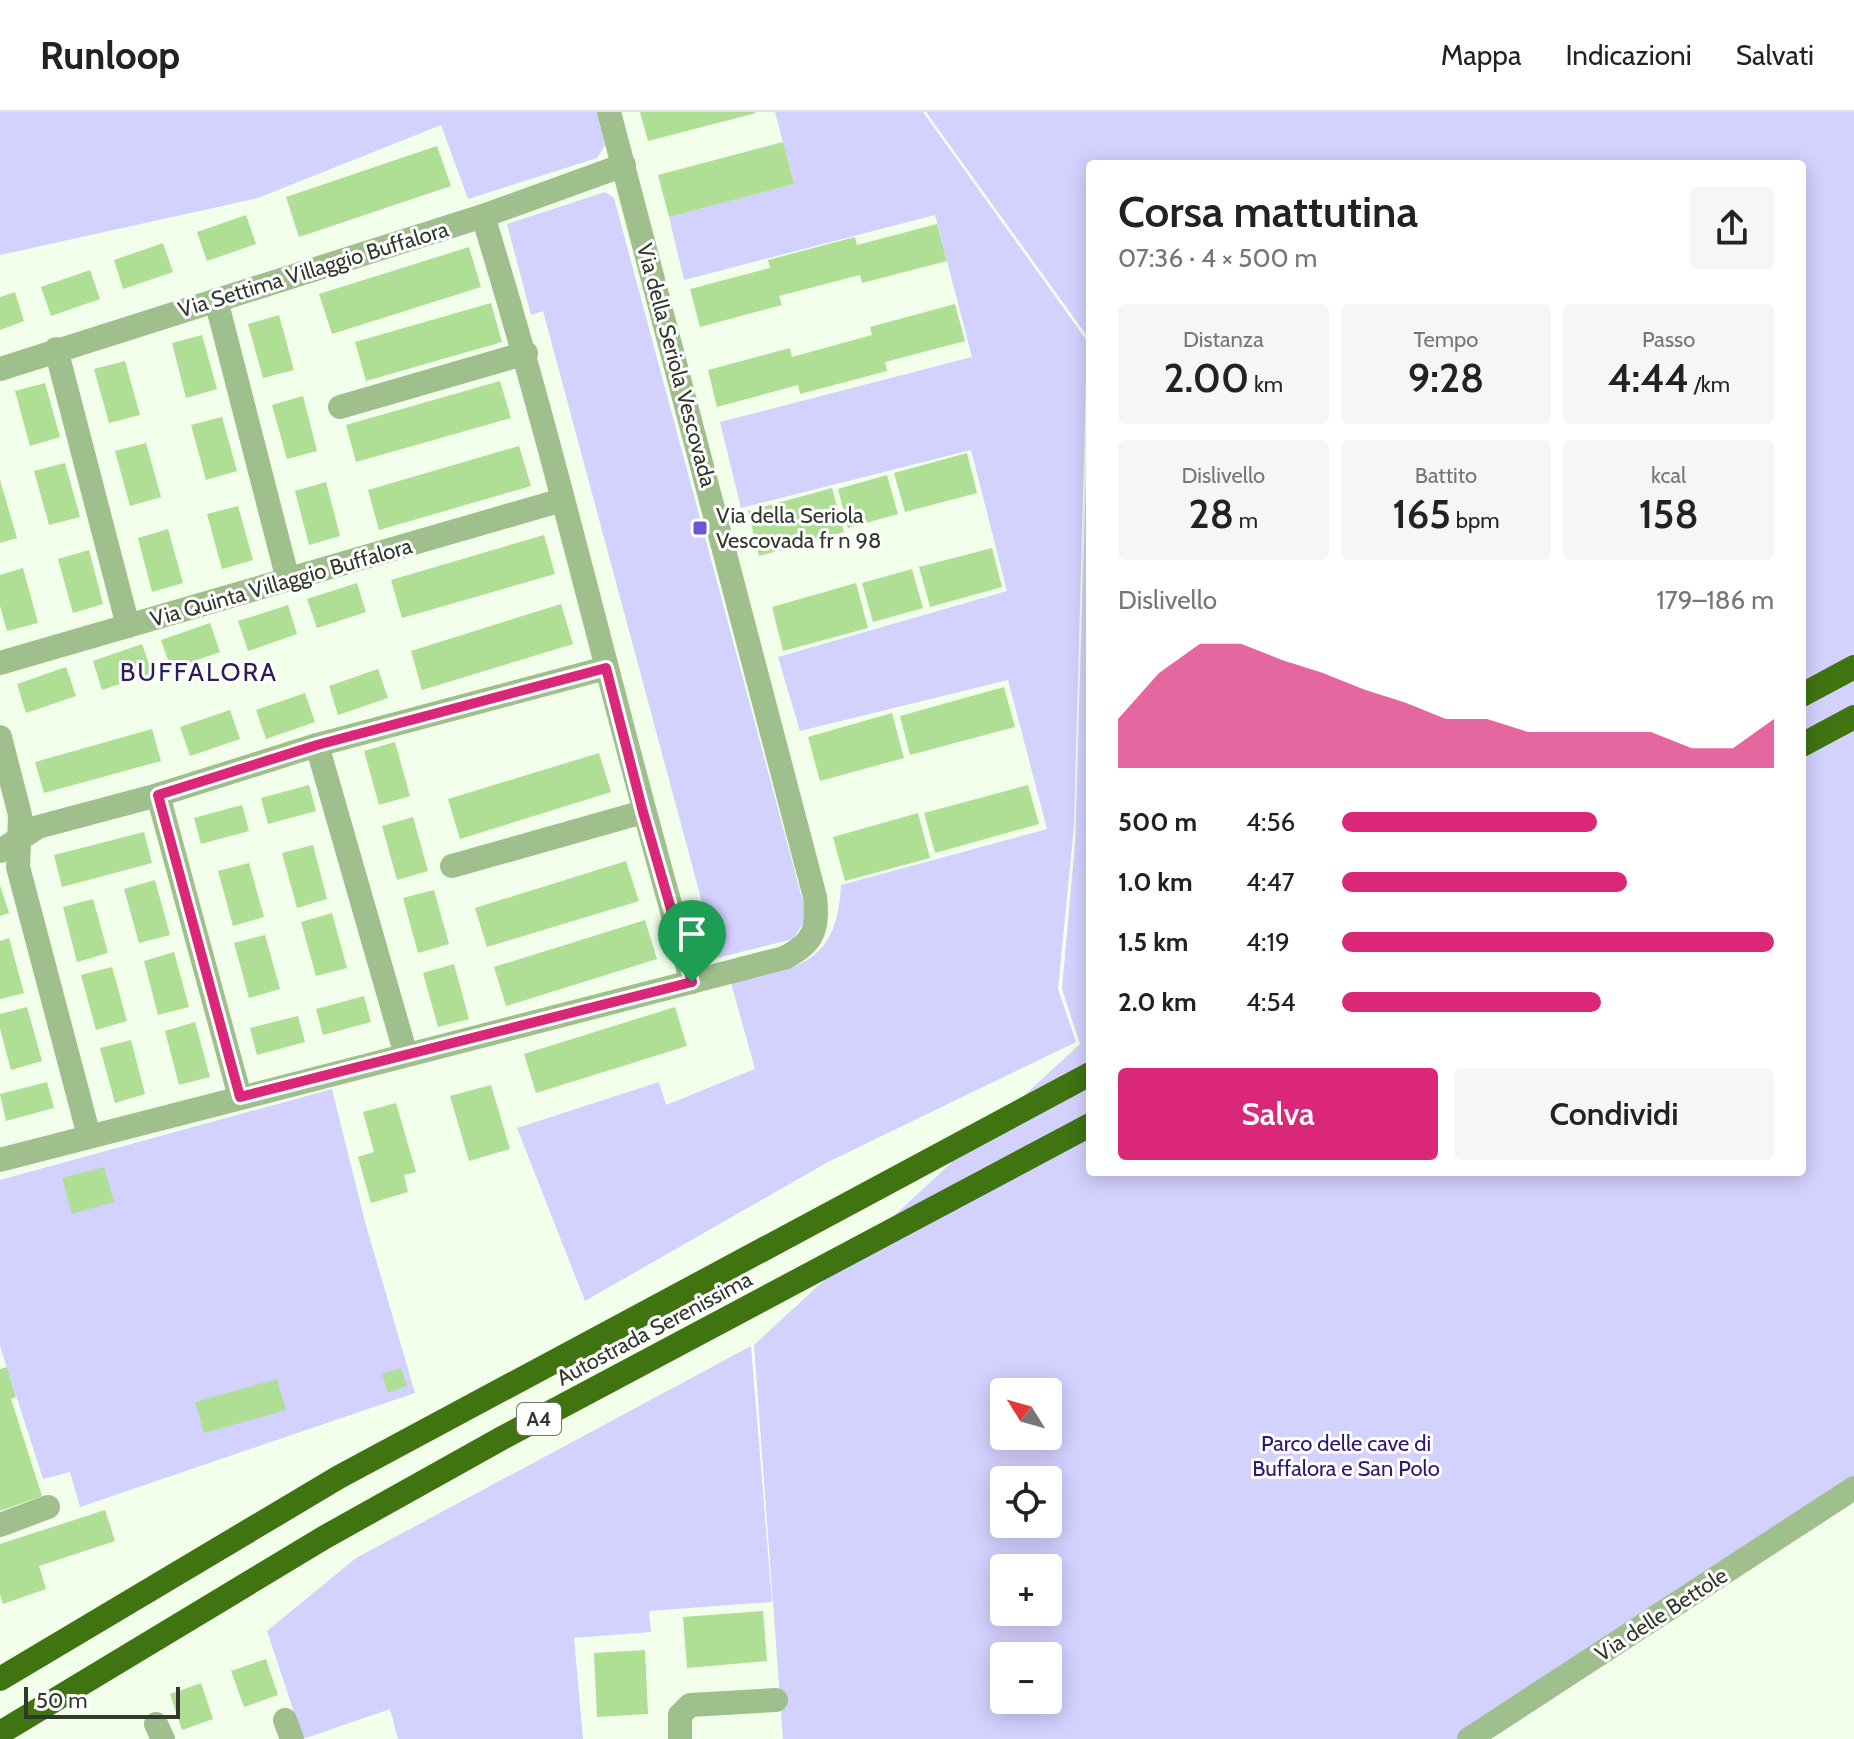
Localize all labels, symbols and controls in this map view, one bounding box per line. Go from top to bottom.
text: Runloop [40,32,180,79]
text: Mappa [1441,38,1521,72]
text: Indicazioni [1565,38,1692,72]
text: Salvati [1736,38,1814,72]
text: Corsa mattutina [1118,185,1418,238]
button: share [1690,186,1774,270]
street label: Via Settima Villaggio Buffalora [175,215,452,323]
street label: Via della Seriola Vescovada [631,241,722,490]
text: 07:36 · 4 × 500 m [1118,242,1317,274]
text: Distanza [1183,326,1264,353]
text: Tempo [1414,326,1478,353]
text: Passo [1642,326,1695,353]
text: 2.00 [1164,353,1249,402]
text: 9:28 [1408,353,1484,402]
text: 4:44 [1607,353,1689,402]
text: km [1249,371,1283,398]
text: /km [1689,371,1730,398]
text: Dislivello [1181,462,1265,489]
text: Battito [1415,462,1477,489]
text: kcal [1651,462,1686,489]
text: 28 [1189,489,1234,538]
text: 165 [1393,489,1451,538]
text: 158 [1639,489,1699,538]
place label: Via della Seriola Vescovada fr n 98 [716,502,881,554]
text: m [1234,507,1258,534]
text: bpm [1451,507,1499,534]
marker: Via della Seriola Vescovada fr n 98 [691,519,709,537]
street label: Via Quinta Villaggio Buffalora [147,532,415,633]
text: Dislivello [1118,584,1217,616]
text: 179–186 m [1656,584,1774,616]
district label: BUFFALORA [120,656,278,688]
text: 500 m [1118,806,1197,838]
text: 4:56 [1246,806,1295,838]
text: 1.0 km [1118,866,1193,898]
text: 4:47 [1246,866,1295,898]
pin [658,900,726,982]
icon: arrive [670,912,714,956]
text: 1.5 km [1118,926,1188,958]
text: 4:19 [1246,926,1290,958]
text: 2.0 km [1118,986,1197,1018]
text: 4:54 [1246,986,1296,1018]
button: Salva [1118,1068,1438,1160]
button: Condividi [1454,1068,1774,1160]
street label: Autostrada Serenissima [552,1265,757,1391]
north arrow [990,1378,1062,1450]
map controls [990,1378,1062,1714]
road number: A4 [517,1403,561,1435]
park label: Parco delle cave di Buffalora e San Polo [1252,1430,1440,1482]
button: locate [990,1466,1062,1538]
button: + [990,1554,1062,1626]
street label: Via delle Bettole [1590,1562,1732,1667]
button: − [990,1642,1062,1714]
scale bar [24,1683,180,1719]
text: 50 m [36,1687,88,1714]

